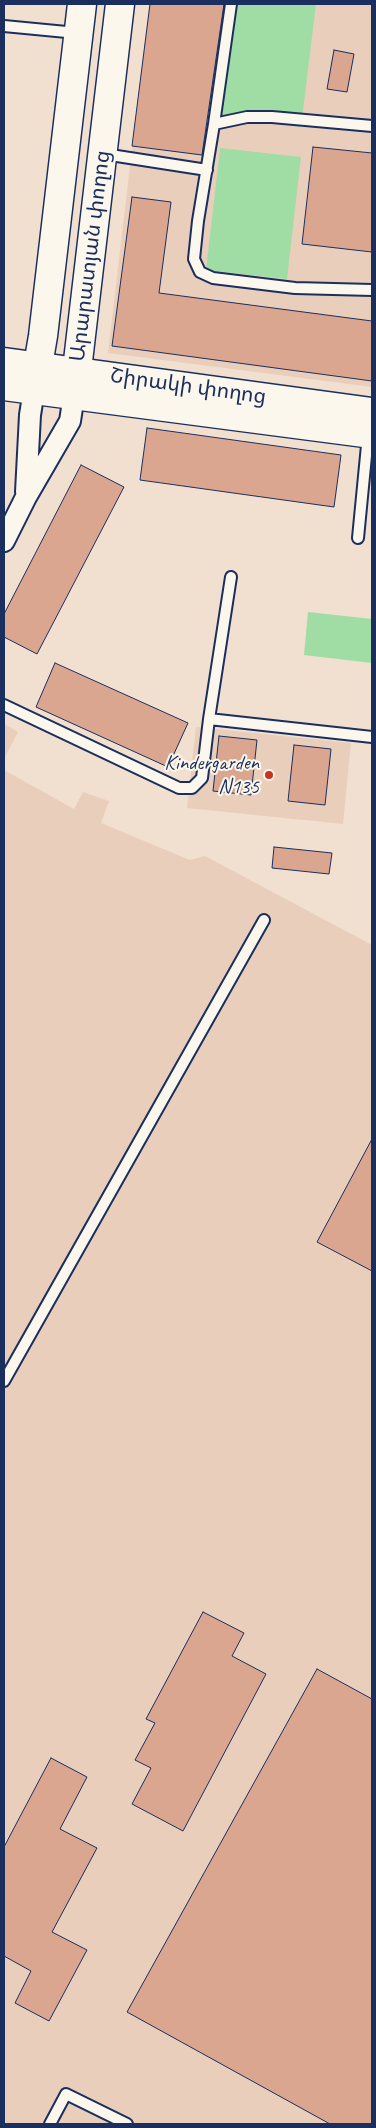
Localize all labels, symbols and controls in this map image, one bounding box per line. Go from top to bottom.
street label: Արարատյան փողոց [66,149,116,363]
street label: Շիրակի փողոց [108,364,268,410]
place label: Kindergarden N135 [164,750,259,800]
marker: Kindergarden N135 [263,769,275,781]

